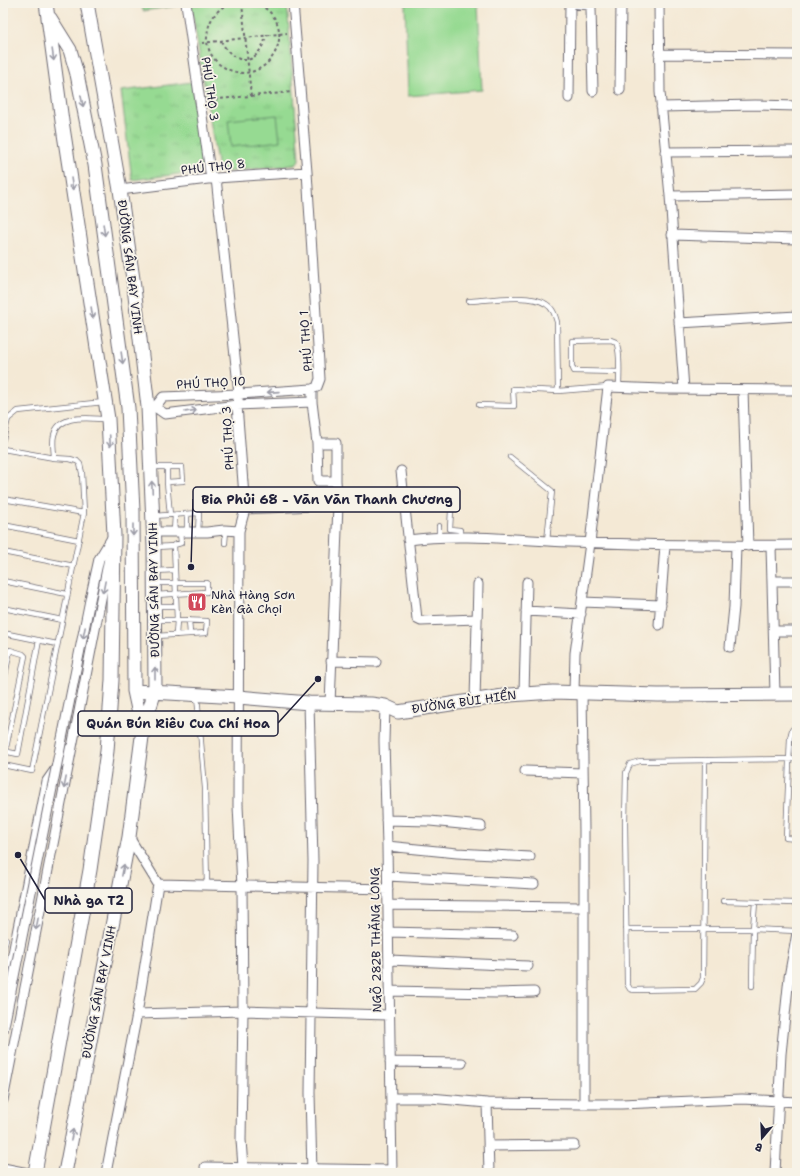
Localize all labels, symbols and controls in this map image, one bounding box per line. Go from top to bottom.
one-way arrow [49,49,57,62]
street label: PHÚ THỌ 3 [198,56,222,122]
one-way arrow [79,95,87,108]
street label: PHÚ THỌ 8 [180,156,246,178]
one-way arrow [68,177,76,190]
street label: ĐƯỜNG SÂN BAY VINH [114,199,146,335]
one-way arrow [100,223,108,236]
one-way arrow [88,306,96,319]
street label: PHÚ THỌ 1 [296,310,316,372]
one-way arrow [118,351,126,364]
street label: PHÚ THỌ 10 [176,373,246,393]
one-way arrow [267,389,280,396]
street label: PHÚ THỌ 3 [218,405,238,471]
one-way arrow [184,407,197,415]
one-way arrow [106,434,113,447]
one-way arrow [148,481,156,494]
callout: Bia Phủi 68 - Văn Văn Thanh Chương [193,487,460,512]
text: Bia Phủi 68 - Văn Văn Thanh Chương [201,491,453,508]
street label: ĐƯỜNG SÂN BAY VINH [145,522,163,658]
one-way arrow [129,523,137,536]
one-way arrow [99,580,107,593]
place label: Nhà Hàng Sơn Kèn Gà Chọi [211,587,295,617]
restaurant icon: Nhà Hàng Sơn Kèn Gà Chọi [186,591,208,613]
one-way arrow [79,626,87,639]
one-way arrow [151,667,159,680]
street label: ĐƯỜNG BÙI HIỂN [410,686,517,717]
callout: Quán Bún Riêu Cua Chí Hoa [78,711,278,736]
text: Quán Bún Riêu Cua Chí Hoa [86,715,270,732]
one-way arrow [61,776,69,789]
one-way arrow [119,863,127,876]
street label: NGÕ 282B THĂNG LONG [367,867,385,1013]
callout: Nhà ga T2 [45,888,132,913]
text: Nhà ga T2 [54,892,124,909]
one-way arrow [33,917,41,930]
street label: ĐƯỜNG SÂN BAY VINH [78,924,120,1060]
north arrow [742,1118,782,1158]
one-way arrow [68,1129,76,1142]
text: B [753,1139,765,1155]

